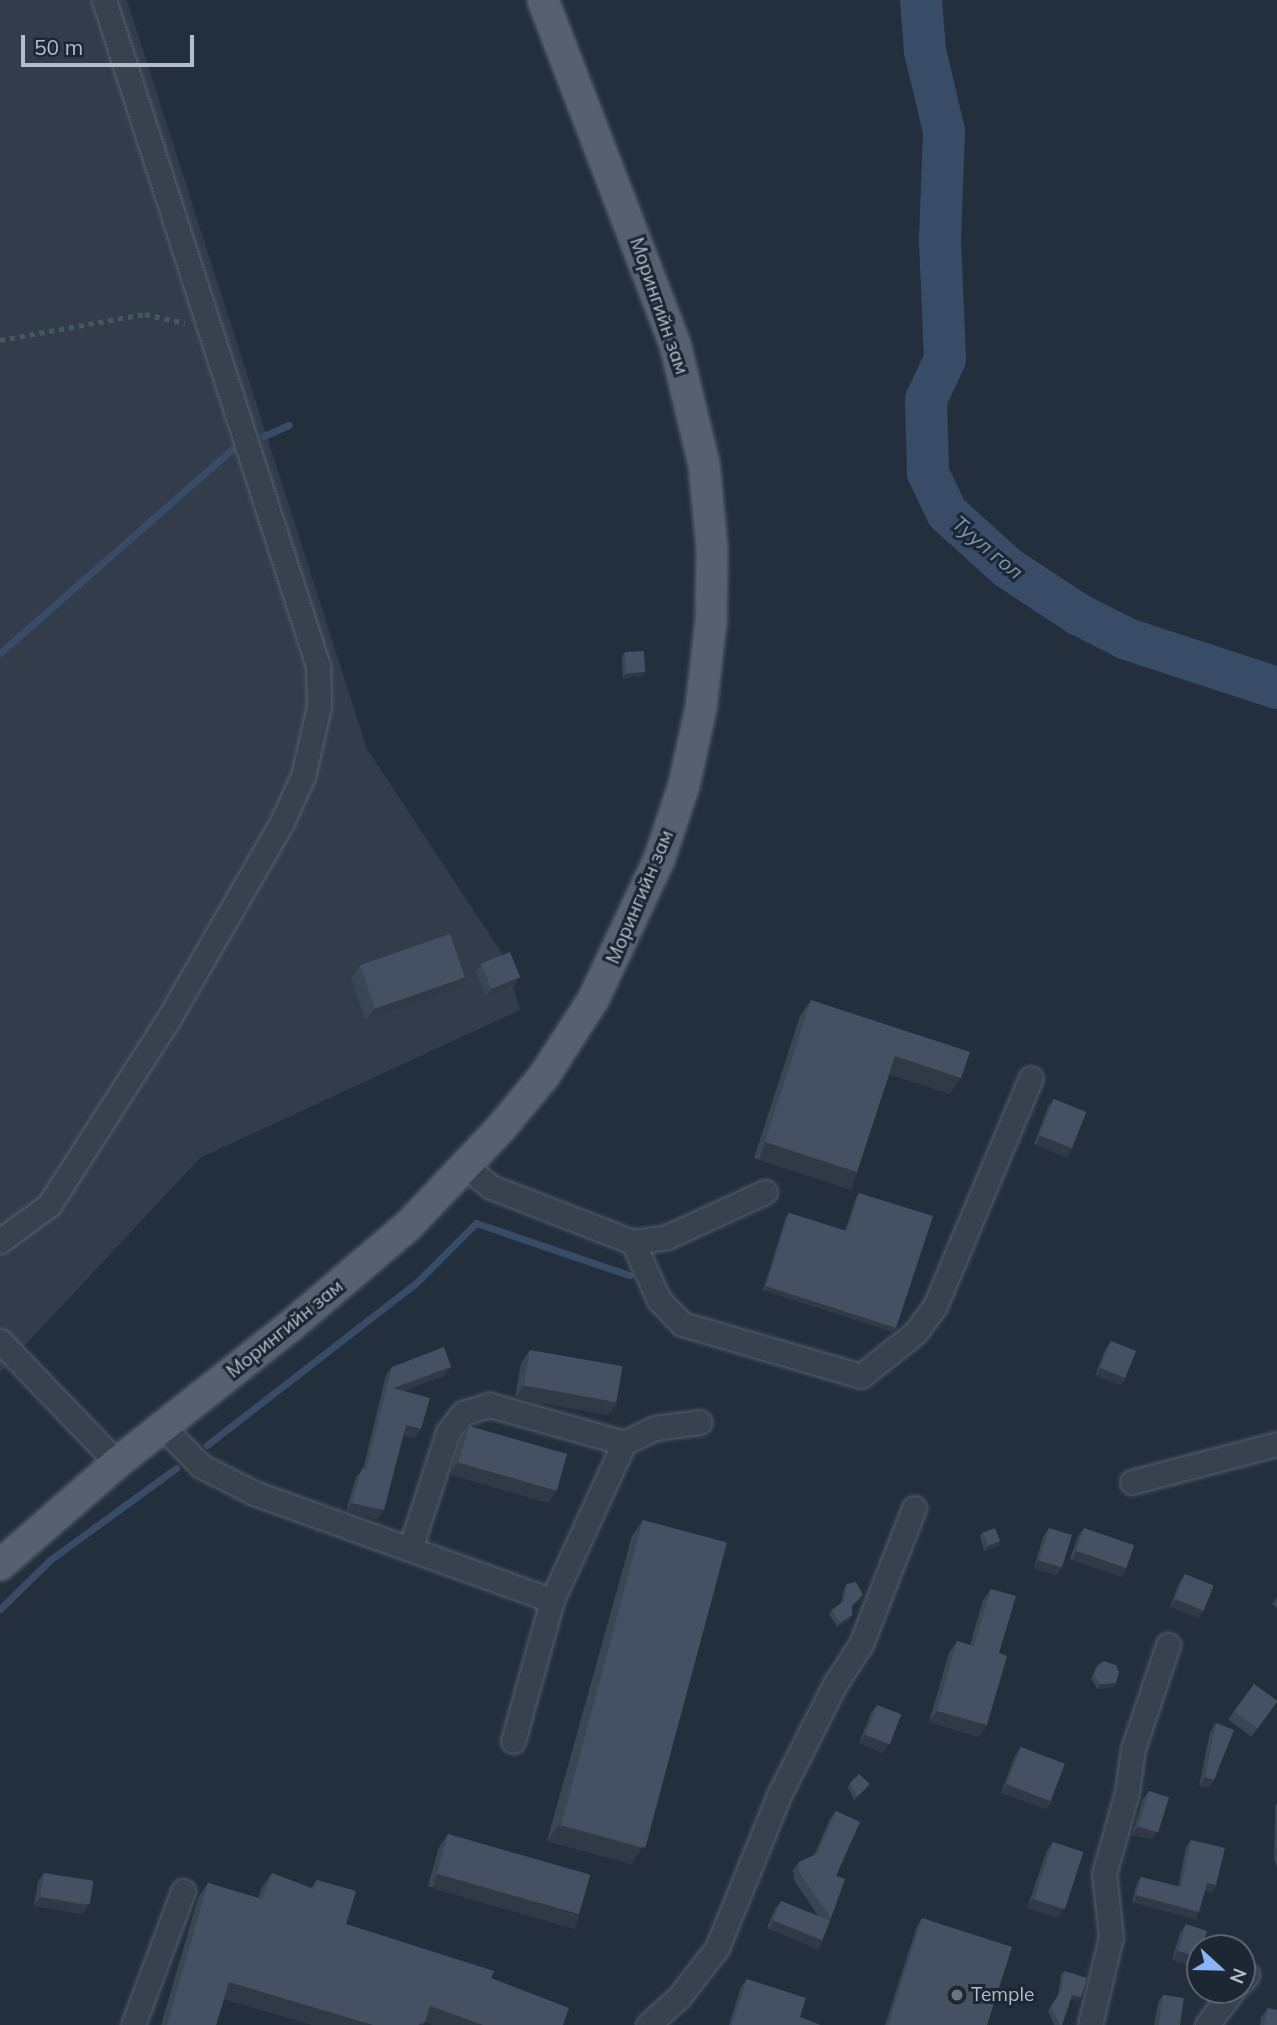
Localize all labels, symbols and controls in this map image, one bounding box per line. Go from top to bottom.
scale bar [24,21,198,65]
text: 50 m [34,34,83,60]
street label: Морингийн зам [625,235,693,377]
water label: Туул гол [947,510,1029,584]
street label: Морингийн зам [602,827,678,967]
street label: Морингийн зам [222,1275,348,1383]
north arrow [1186,1934,1256,2004]
text: N [1225,1965,1252,1987]
place label: Temple [971,1984,1034,2006]
marker: Temple [949,1987,965,2003]

